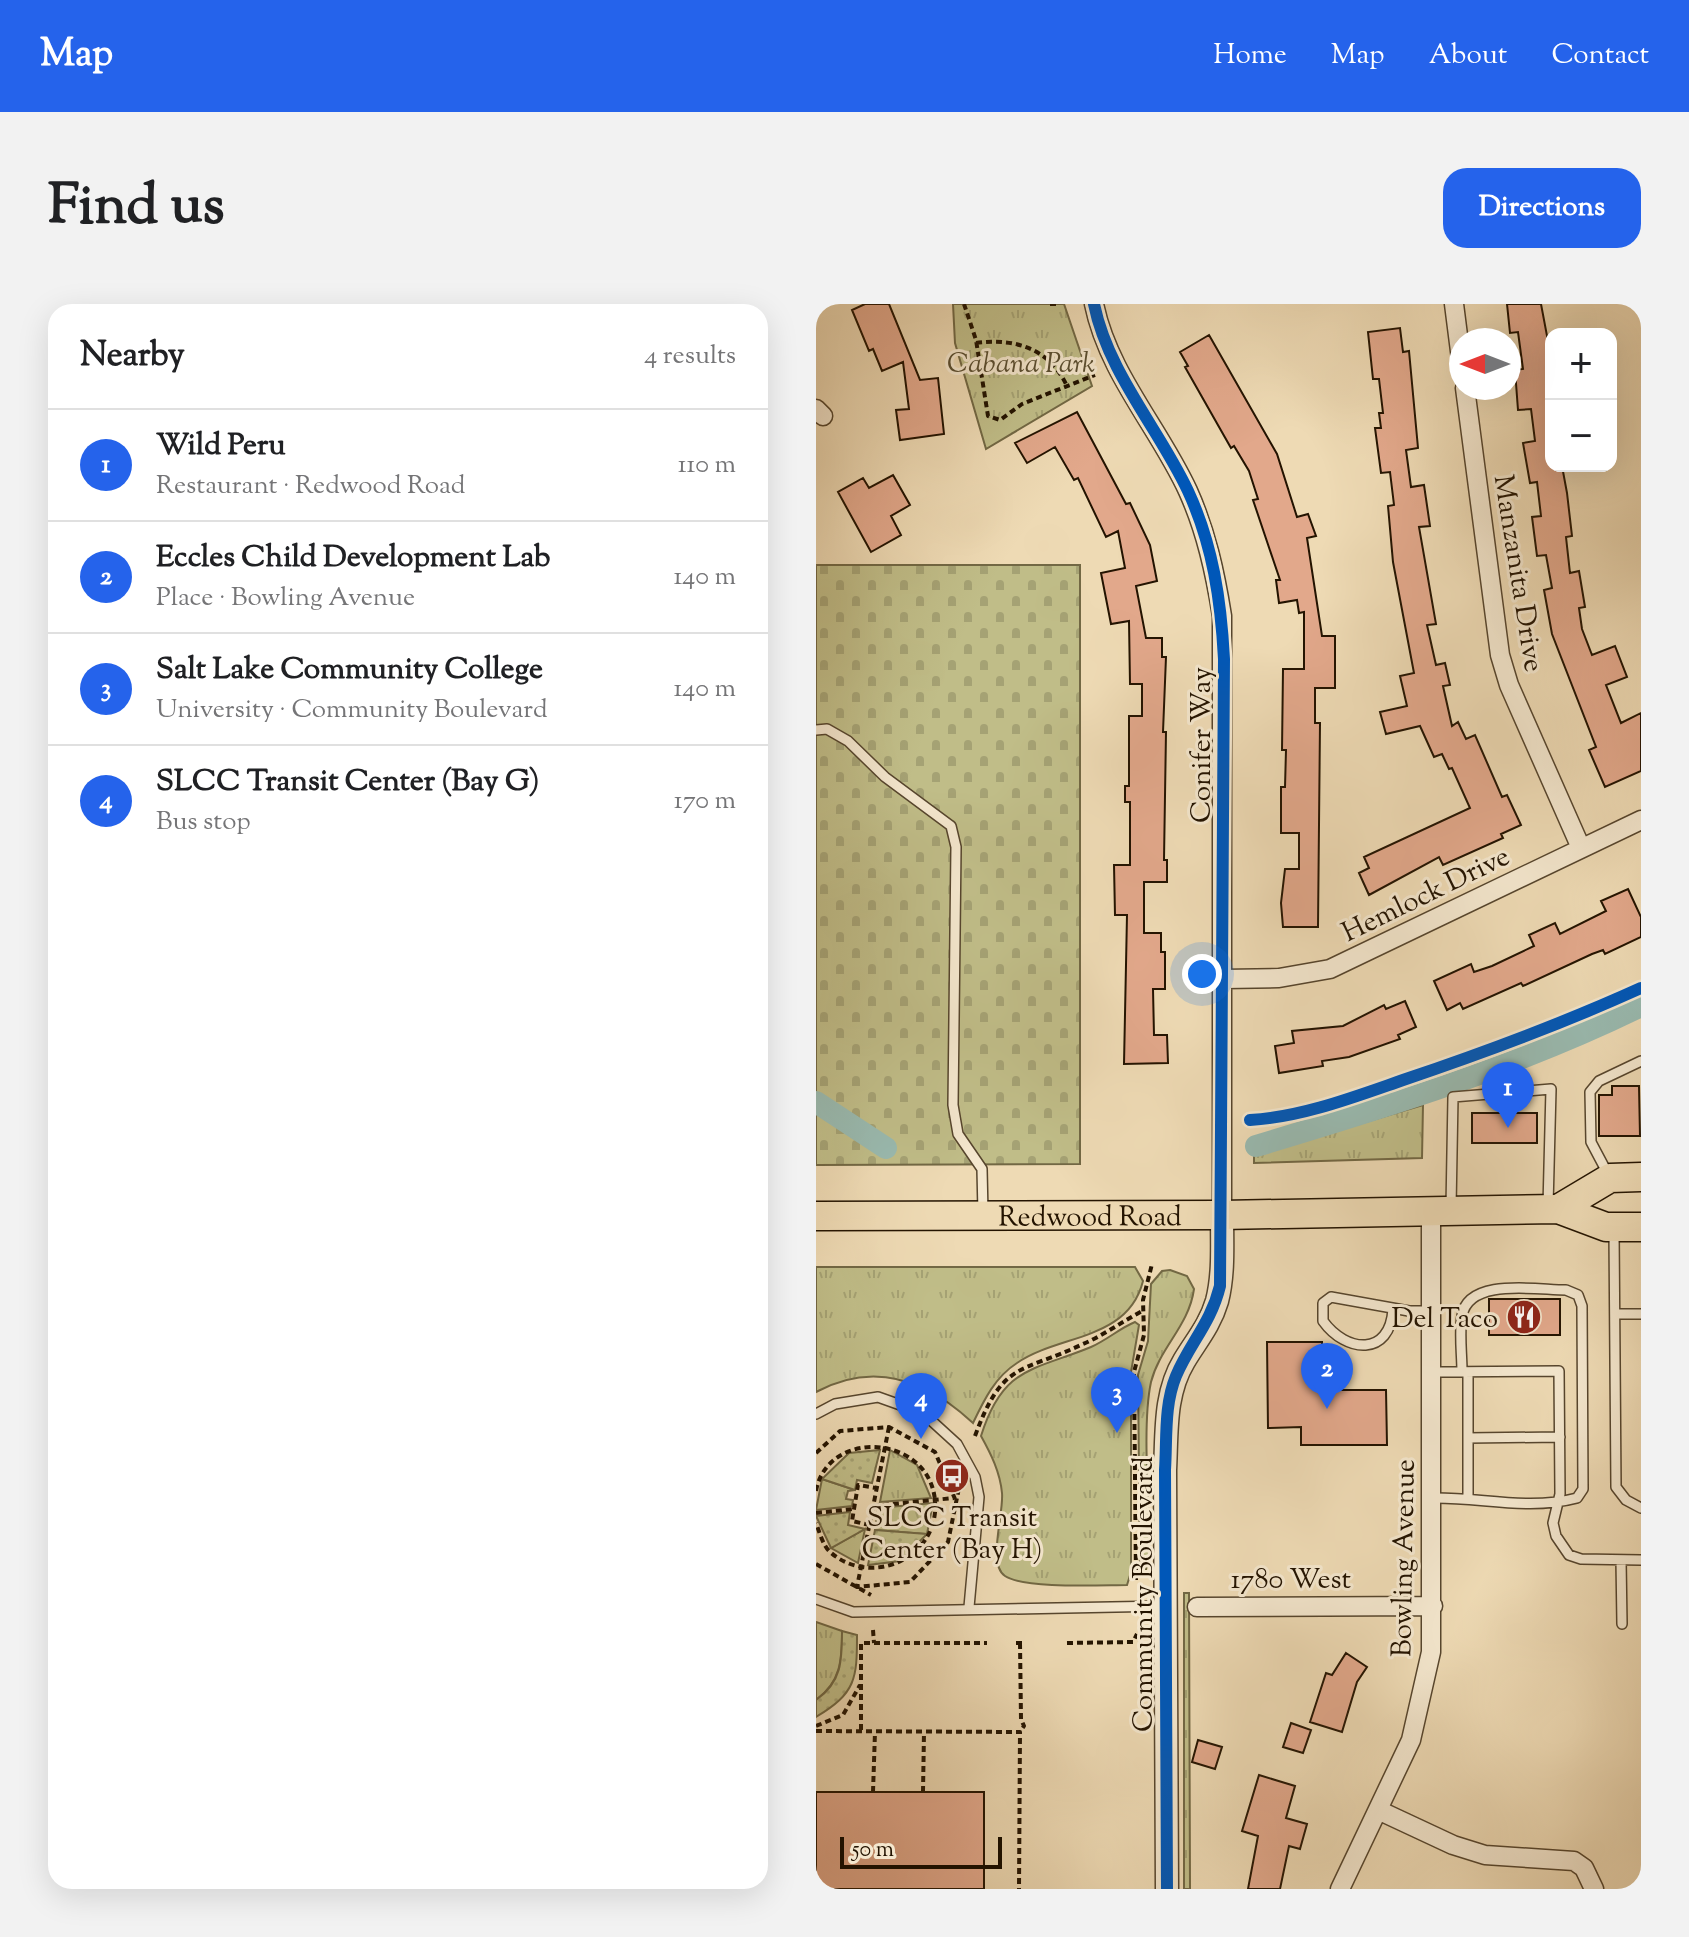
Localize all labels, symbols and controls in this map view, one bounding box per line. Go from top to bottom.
text: Map [40,29,113,83]
text: Home [1213,36,1287,76]
text: Map [1331,36,1385,76]
text: About [1429,36,1507,76]
text: Contact [1551,36,1649,76]
text: Find us [48,168,224,249]
button: Directions [1443,168,1641,248]
north arrow [1449,328,1521,400]
map controls [1545,328,1617,472]
button: + [1545,328,1617,400]
text: Nearby [80,332,185,381]
text: 4 results [644,338,736,375]
park label: Cabana Park [947,345,1095,385]
button: − [1545,400,1617,472]
text: Wild Peru [156,425,286,468]
text: 1 [102,447,110,484]
text: 110 m [678,447,736,484]
text: Restaurant · Redwood Road [156,468,465,505]
street label: Manzanita Drive [1482,472,1552,675]
text: Eccles Child Development Lab [156,537,550,580]
text: 2 [100,559,112,596]
text: 140 m [673,559,736,596]
text: Place · Bowling Avenue [156,580,415,617]
text: Salt Lake Community College [156,649,543,692]
street label: Conifer Way [1183,667,1223,823]
text: 3 [101,671,111,708]
text: 140 m [673,671,736,708]
text: University · Community Boulevard [156,692,548,729]
text: SLCC Transit Center (Bay G) [156,761,539,804]
text: 4 [99,783,113,820]
text: 170 m [674,783,736,820]
text: Bus stop [156,804,251,841]
street label: Hemlock Drive [1336,838,1517,954]
your location [1182,954,1222,994]
pin: 1 [1482,1062,1534,1128]
street label: Redwood Road [998,1198,1182,1239]
restaurant icon: Del Taco [1505,1298,1543,1336]
place label: Del Taco [1391,1300,1498,1340]
pin: 2 [1301,1343,1353,1409]
pin: 3 [1091,1367,1143,1433]
pin: 4 [895,1373,947,1439]
street label: Community Boulevard [1125,1456,1165,1732]
bus stop icon: SLCC Transit Center (Bay H) [933,1457,971,1495]
street label: Bowling Avenue [1383,1459,1427,1657]
place label: SLCC Transit Center (Bay H) [862,1499,1042,1571]
street label: 1780 West [1231,1561,1352,1601]
scale bar [840,1833,1002,1869]
text: 50 m [852,1835,894,1867]

